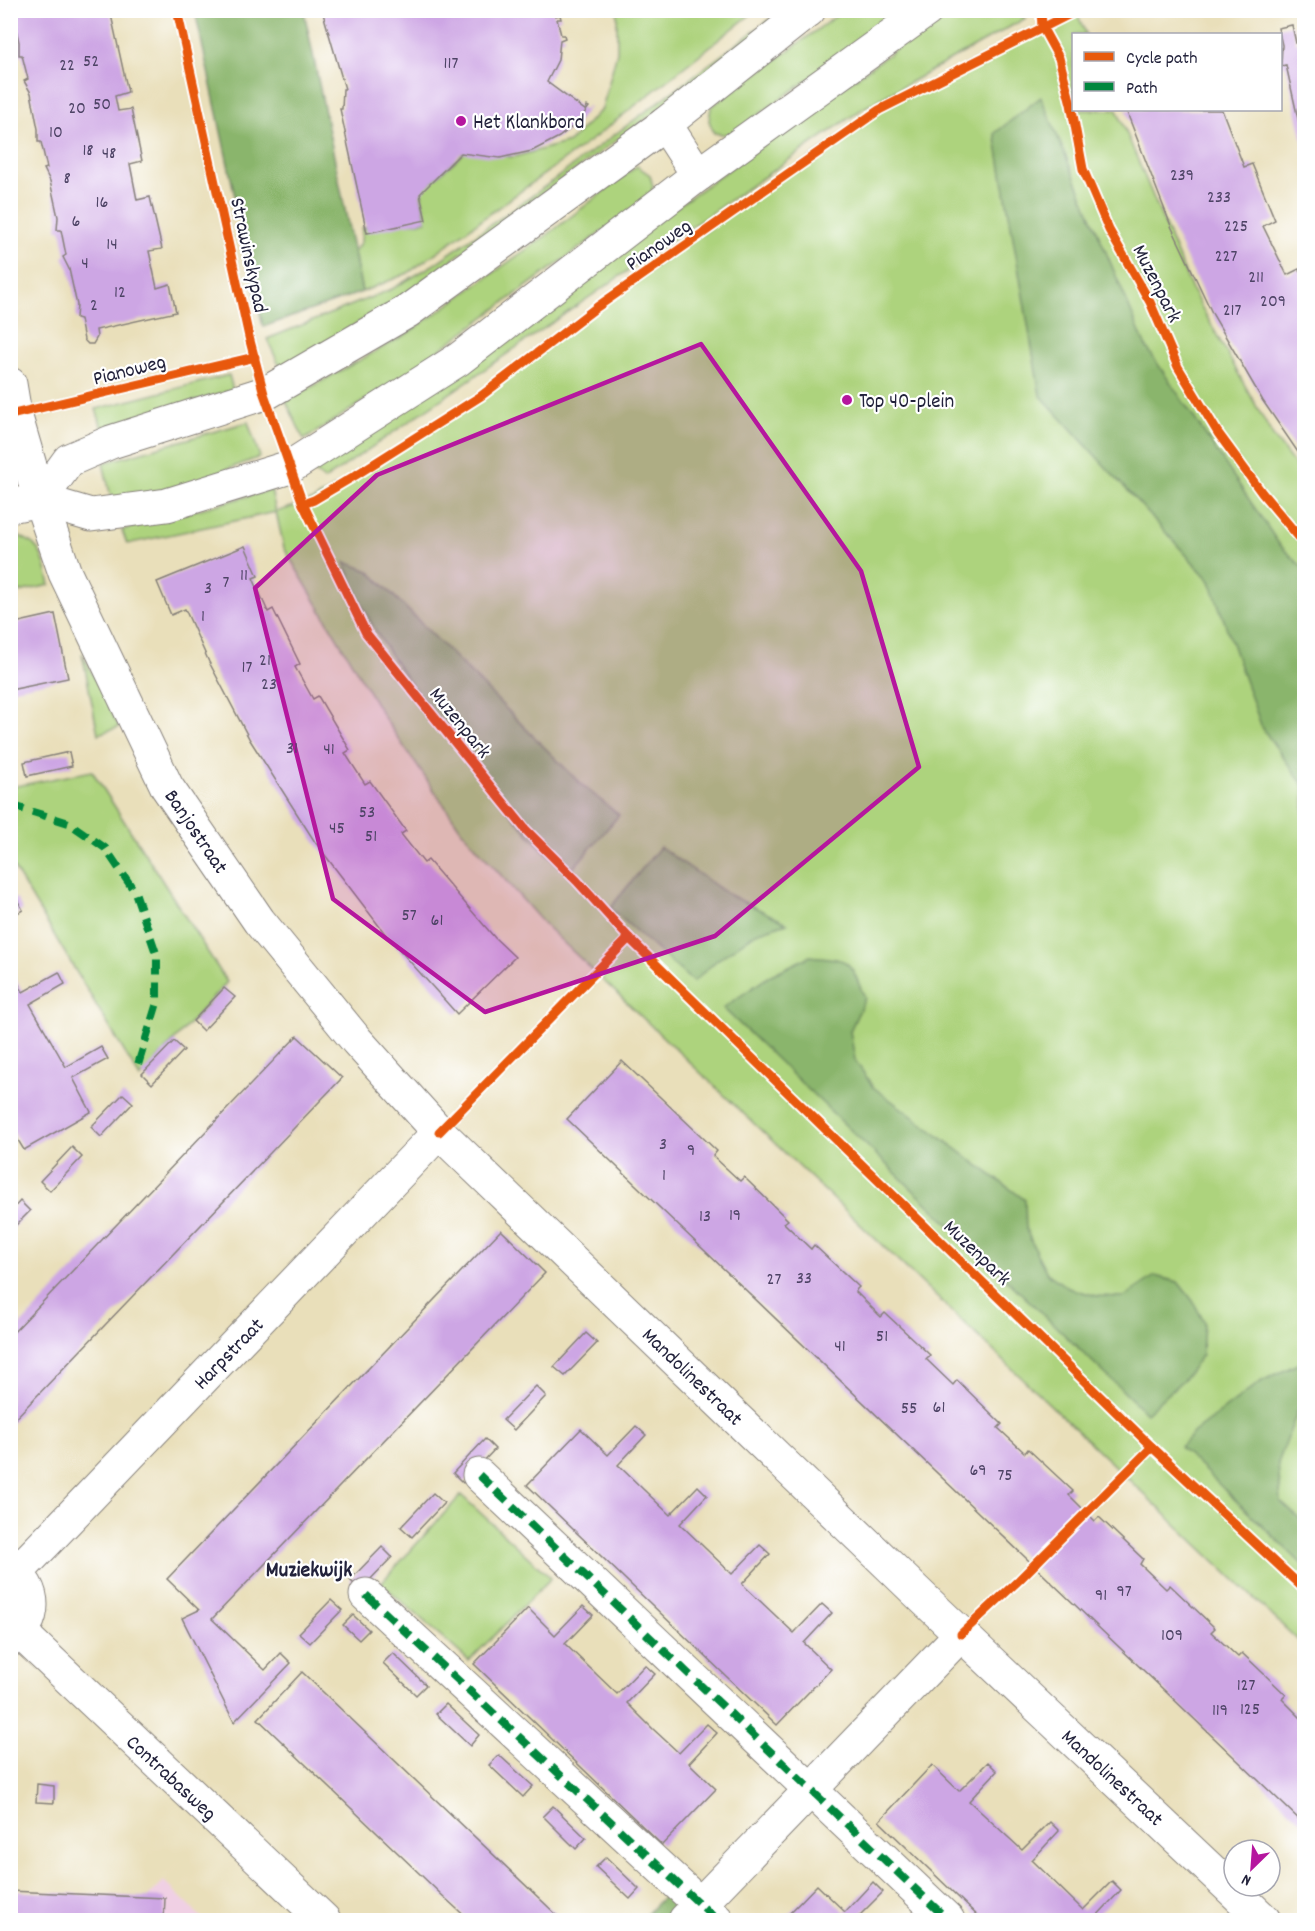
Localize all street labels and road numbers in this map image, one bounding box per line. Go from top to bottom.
street label: Strawinskypad [220,195,274,316]
street label: Pianoweg [621,213,699,280]
street label: Muzenpark [1123,240,1188,329]
street label: Pianoweg [90,348,169,395]
street label: Muzenpark [421,682,497,766]
street label: Banjostraat [155,784,234,881]
street label: Muzenpark [935,1214,1017,1294]
street label: Harpstraat [188,1312,272,1398]
street label: Mandolinestraat [633,1322,749,1435]
street label: Mandolinestraat [1053,1724,1169,1835]
street label: Contrabasweg [118,1729,222,1829]

